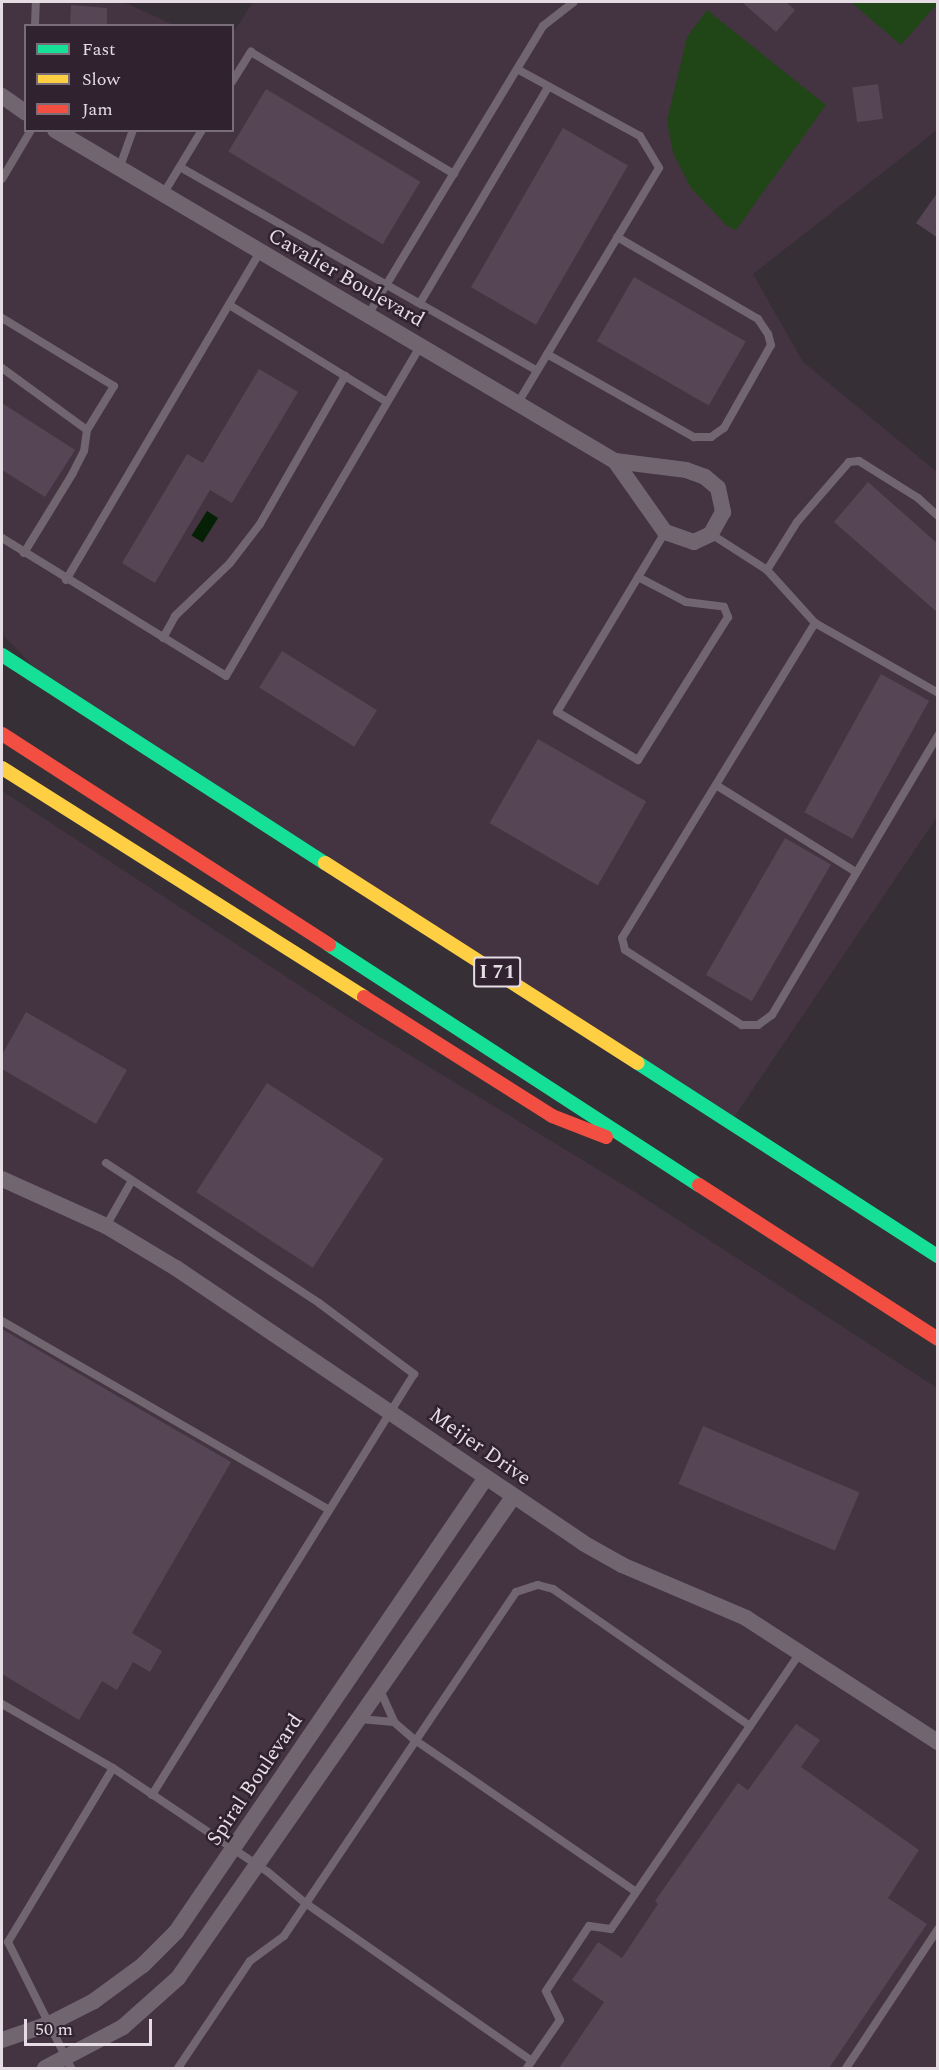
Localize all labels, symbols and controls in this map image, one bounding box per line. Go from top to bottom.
legend [24,24,234,132]
text: Fast [82,36,115,63]
text: Slow [82,66,120,93]
text: Jam [82,96,113,123]
street label: Cavalier Boulevard [263,223,429,333]
road number: I 71 [473,955,521,989]
street label: Meijer Drive [424,1403,536,1491]
street label: Spiral Boulevard [202,1709,308,1851]
scale bar [27,2007,154,2045]
text: 50 m [35,2016,73,2043]

